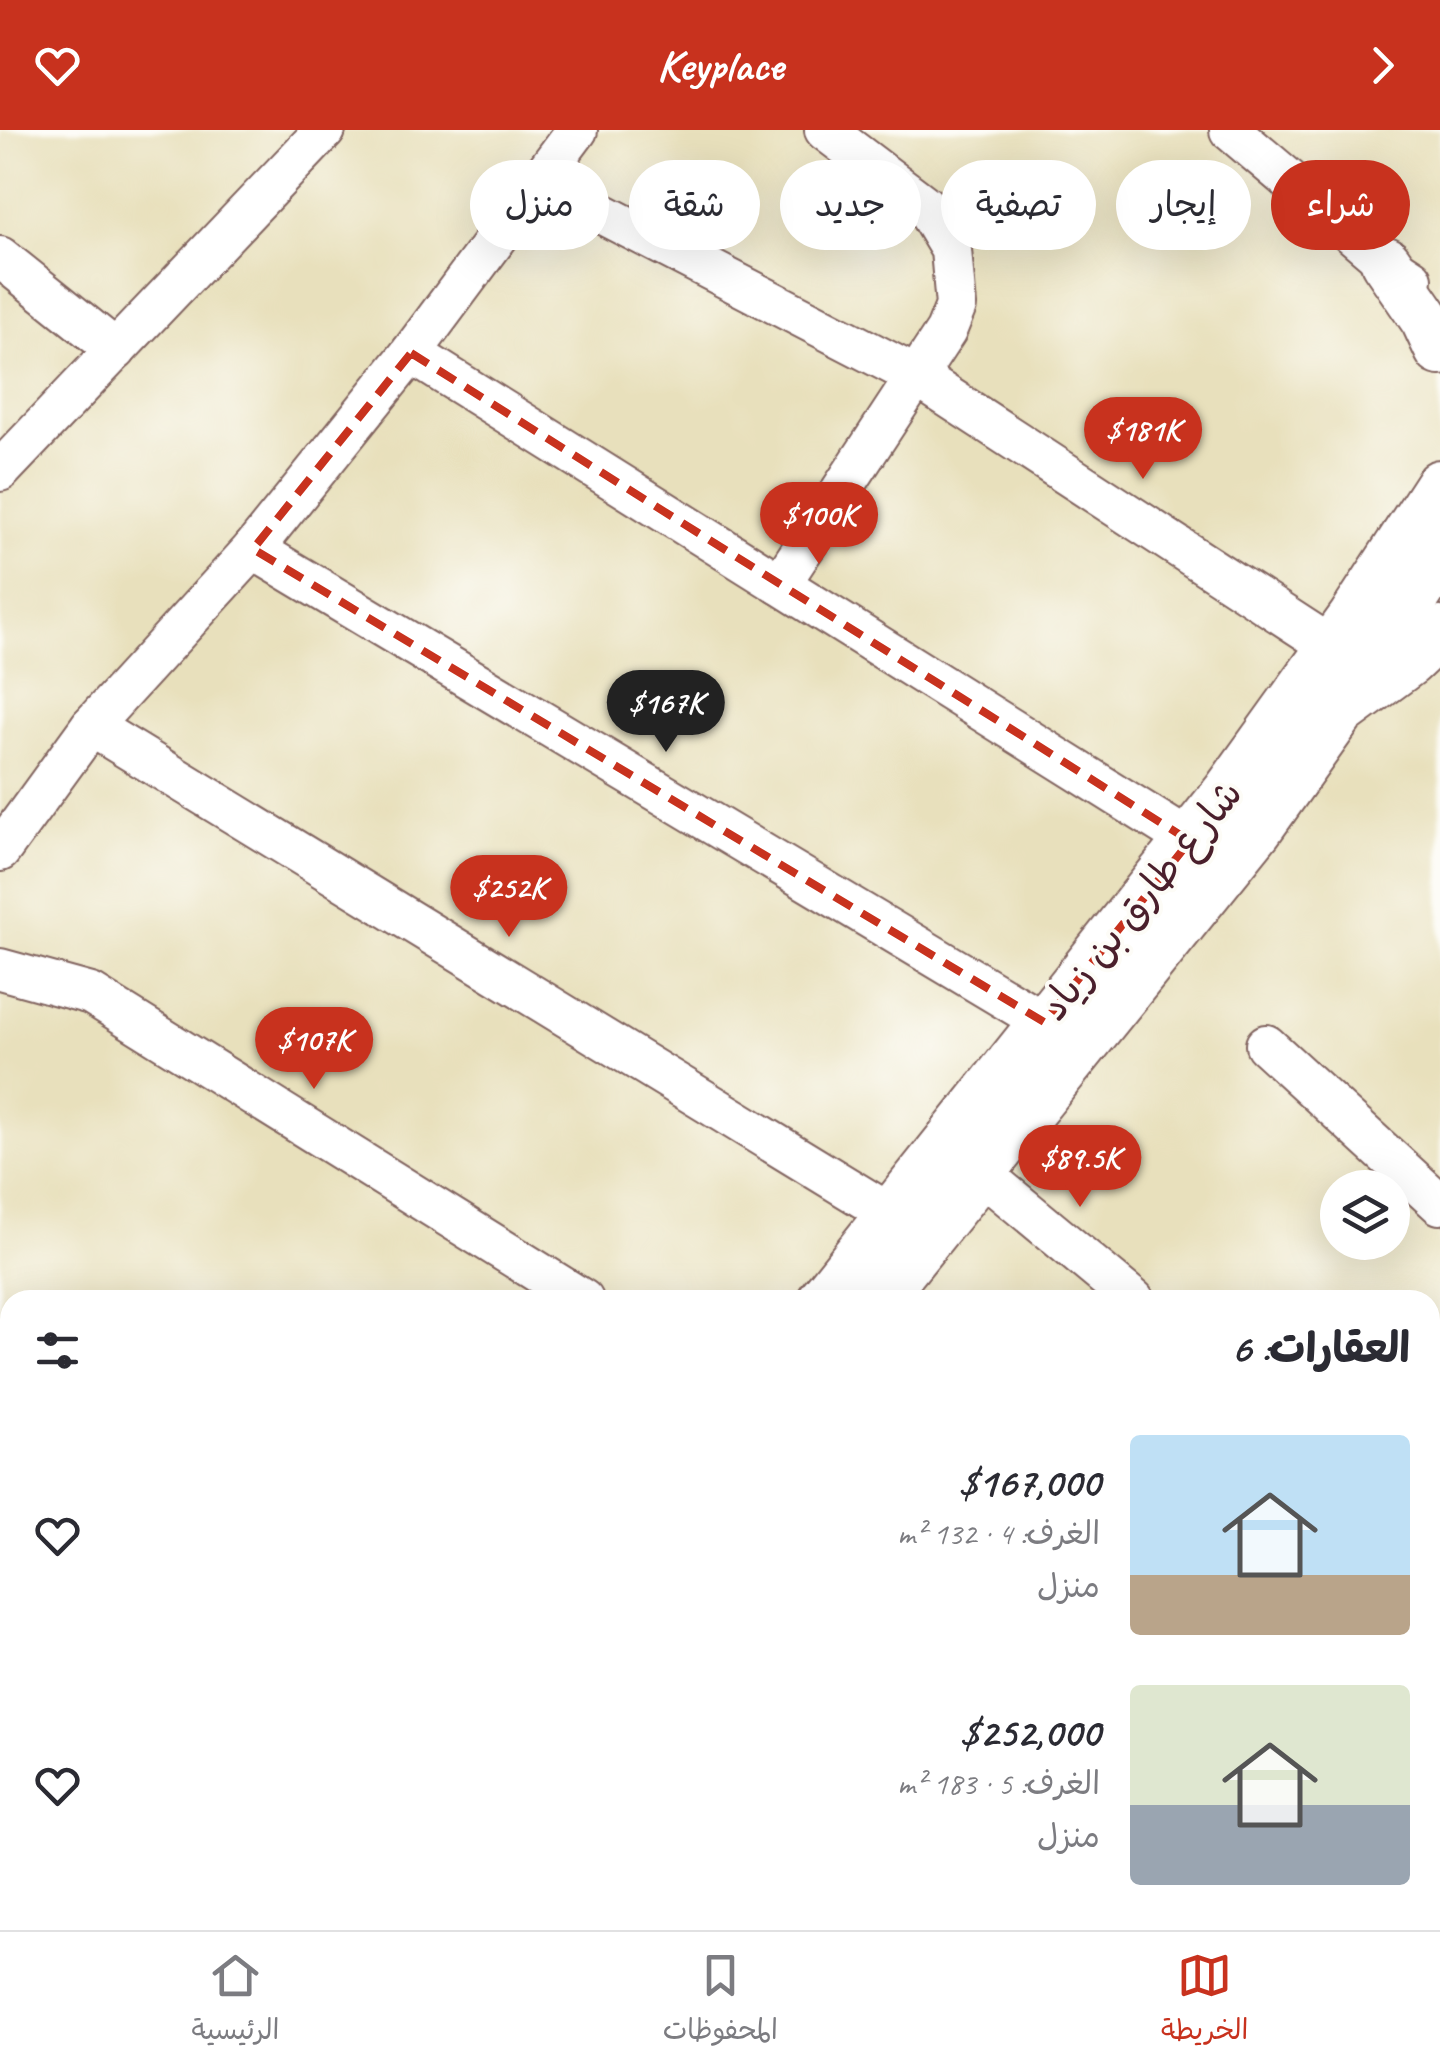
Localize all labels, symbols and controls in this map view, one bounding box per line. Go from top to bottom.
text: Keyplace [657,37,783,94]
icon: heart [30,38,85,93]
icon: forward [1355,38,1410,93]
chip: منزل [470,160,609,250]
chip: شقة [629,160,760,250]
chip: جديد [780,160,921,250]
chip: تصفية [941,160,1096,250]
chip: إيجار [1116,160,1251,250]
chip: شراء [1271,160,1410,250]
pin: $181K [1073,397,1213,482]
text: $181K [1106,409,1180,450]
pin: $100K [749,482,889,567]
text: $100K [782,494,856,535]
pin: $167K [596,670,736,755]
text: $167K [629,682,703,723]
street label: شارع طارق بن زياد [1029,770,1255,1032]
pin: $252K [439,855,579,940]
text: $252K [472,867,546,908]
pin: $107K [244,1007,384,1092]
text: $107K [277,1019,351,1060]
pin: $89.5K [999,1125,1161,1210]
text: $89.5K [1040,1137,1120,1178]
map controls [1320,1170,1410,1260]
button: layers [1320,1170,1410,1260]
text: العقارات: 6 [1231,1322,1410,1375]
icon: filters [30,1323,85,1378]
text: $167,000 [959,1456,1100,1509]
icon: home [1210,1475,1330,1595]
icon: heart [30,1508,85,1563]
text: الغرف: 4 · 132 m² [897,1513,1100,1554]
text: منزل [1037,1566,1100,1607]
text: $252,000 [960,1706,1100,1759]
icon: home [1210,1725,1330,1845]
icon: heart [30,1758,85,1813]
text: الغرف: 5 · 183 m² [897,1763,1100,1804]
text: منزل [1037,1816,1100,1857]
tab: الرئيسية [192,1948,280,2054]
tab: المحفوظات [663,1948,778,2054]
tab: الخريطة [1161,1948,1248,2054]

